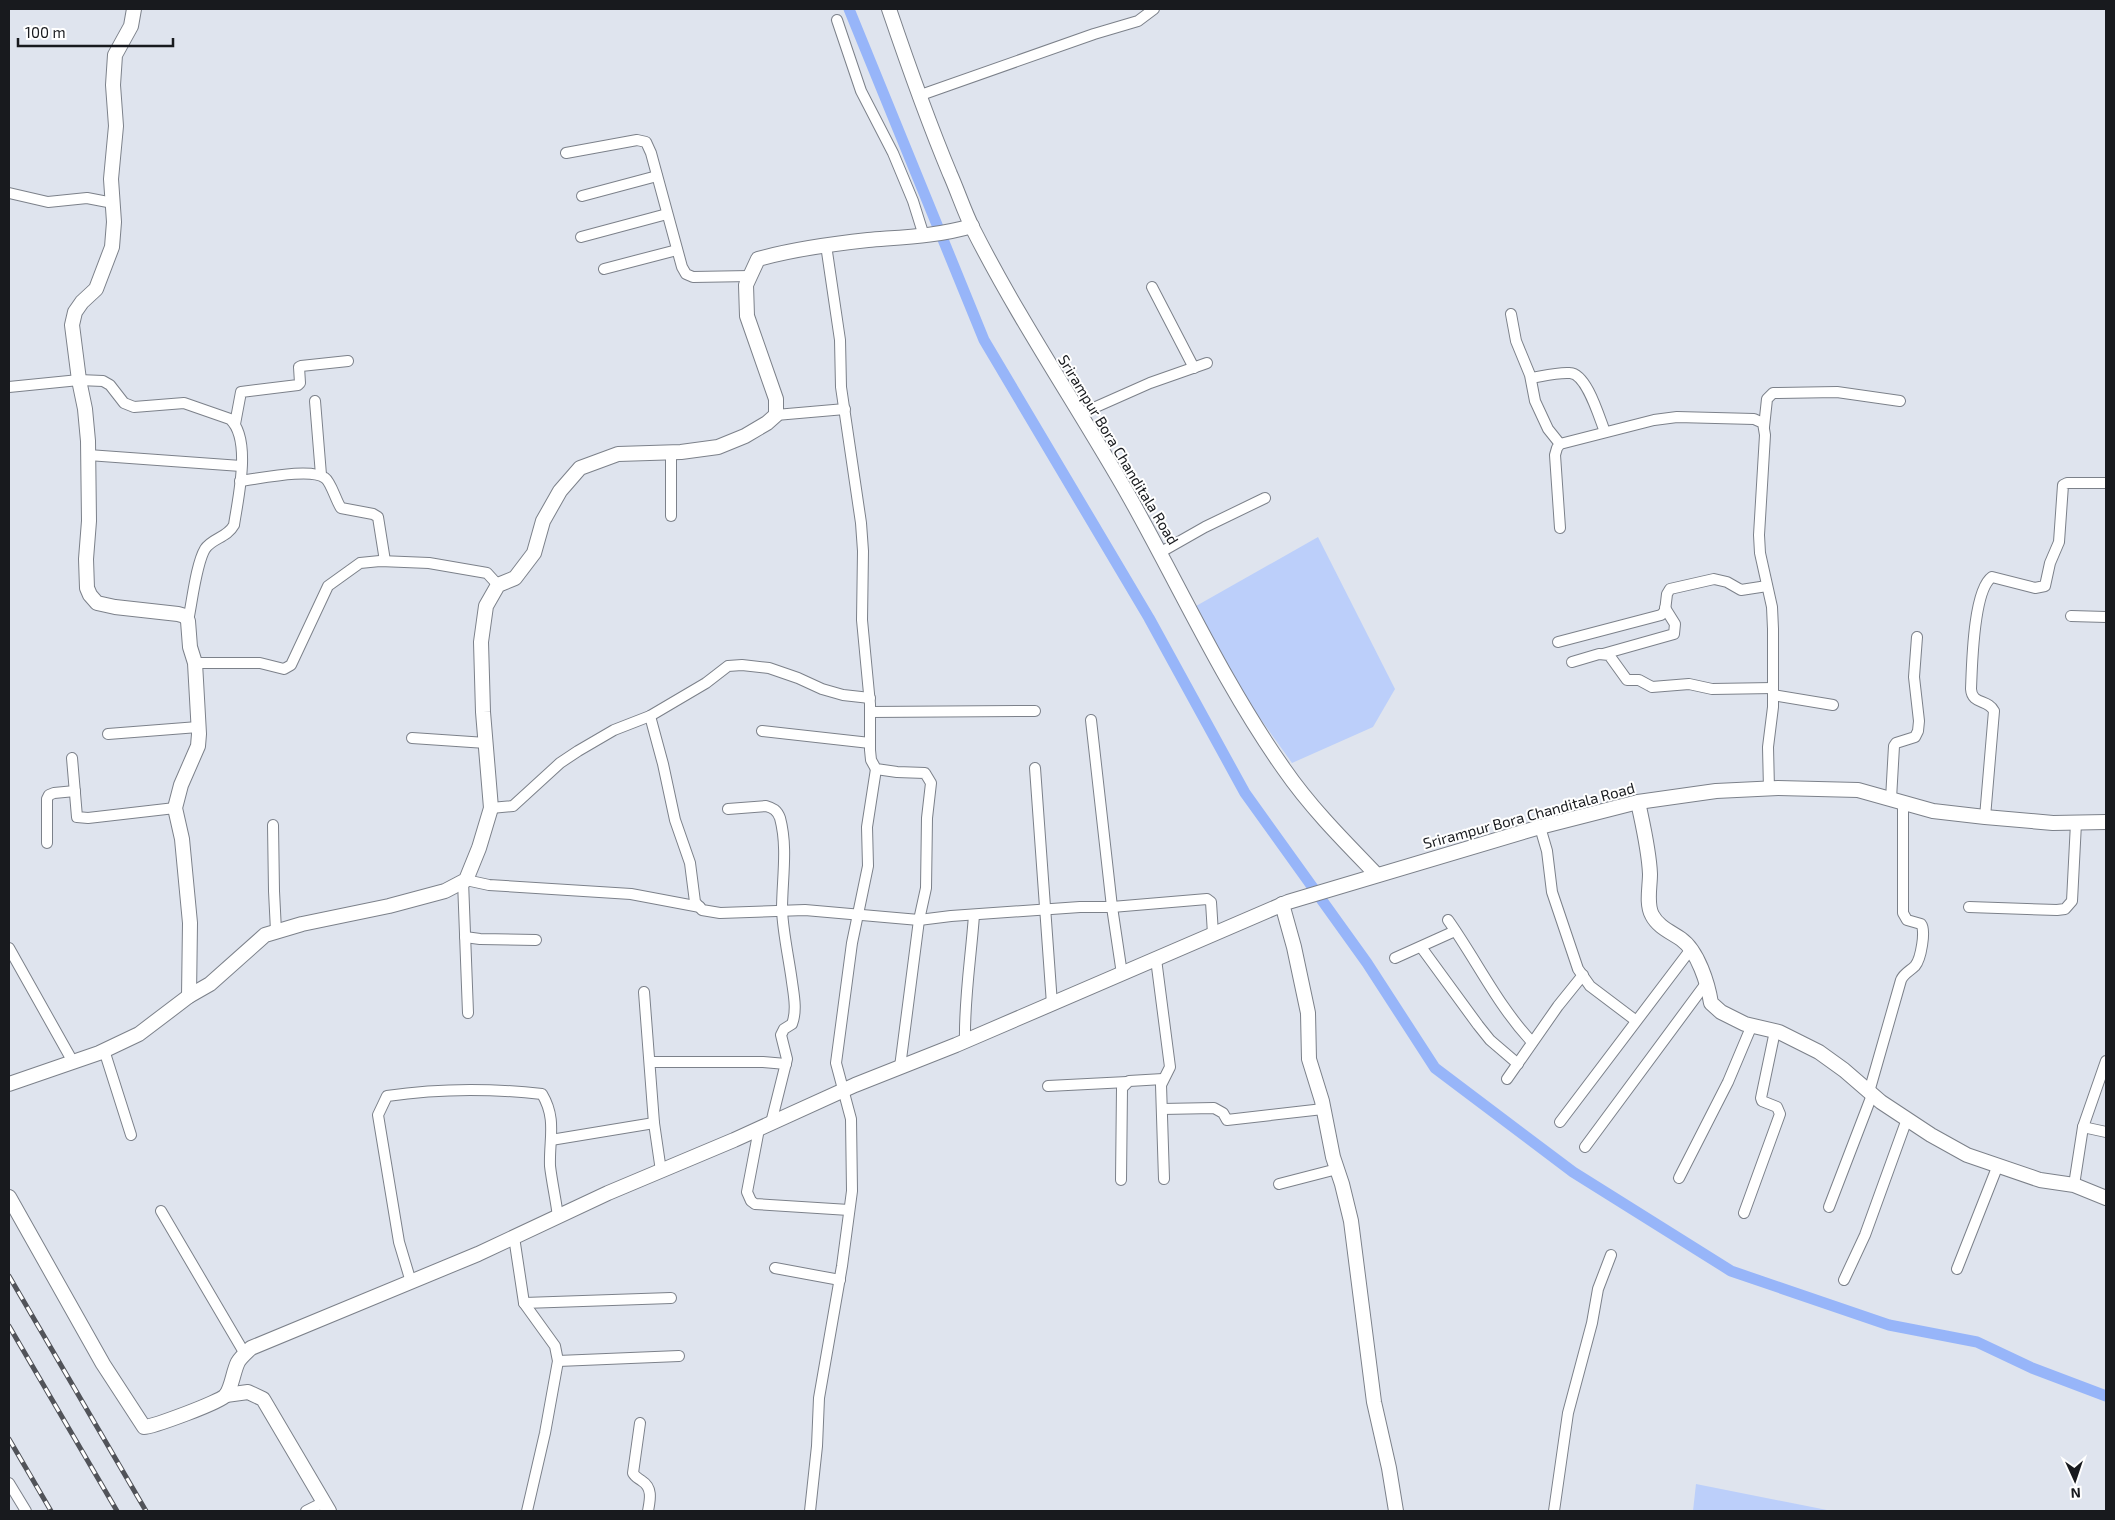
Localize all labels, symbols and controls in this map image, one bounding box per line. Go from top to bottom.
scale bar [18,15,172,47]
text: 100 m [25,23,66,41]
street label: Srirampur Bora Chanditala Road [1055,351,1183,548]
street label: Srirampur Bora Chanditala Road [1421,778,1637,852]
north arrow [2050,1455,2100,1505]
text: N [2070,1485,2081,1502]

